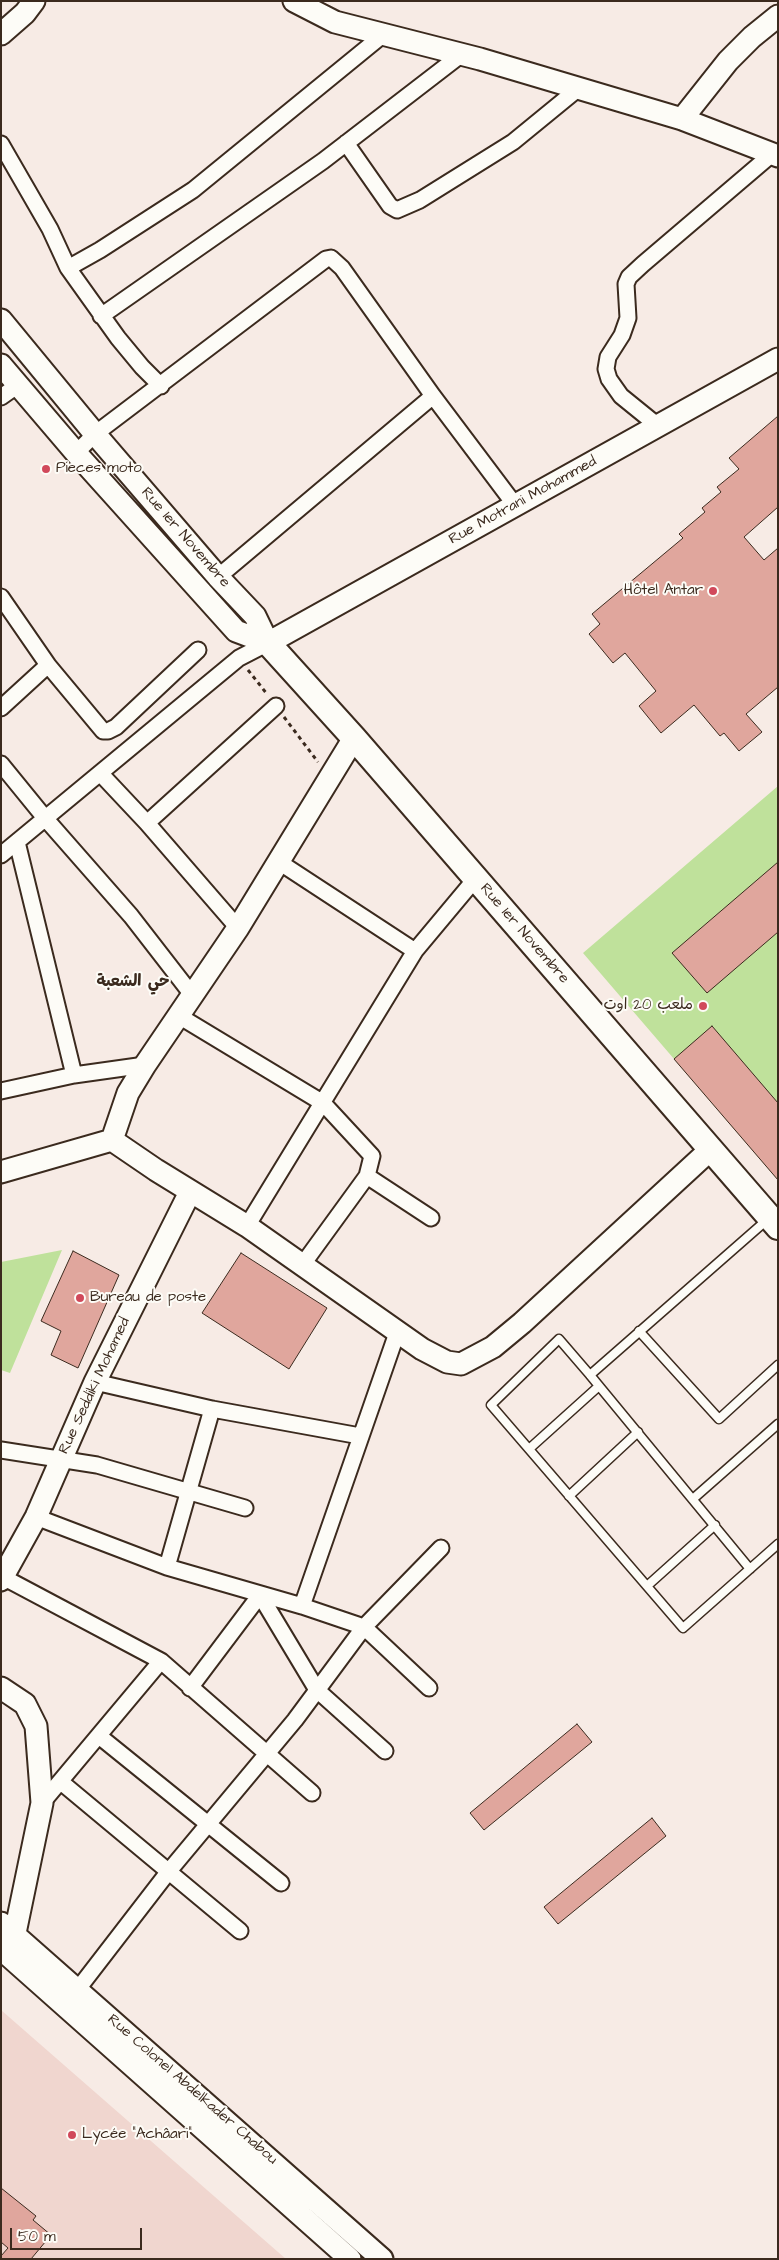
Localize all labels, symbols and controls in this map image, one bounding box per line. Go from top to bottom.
street label: Rue Motrani Mohammed [446,453,600,549]
place label: Pieces moto [56,460,142,478]
marker: Pieces moto [40,463,52,475]
street label: Rue 1er Novembre [137,484,233,592]
place label: Hôtel Antar [624,582,703,600]
marker: Hôtel Antar [707,585,719,597]
street label: Rue 1er Novembre [476,880,572,988]
district label: حي الشعبة [97,973,169,993]
place label: ملعب 20 اوت [604,997,693,1015]
marker: ملعب 20 اوت [697,1000,709,1012]
place label: Bureau de poste [90,1289,206,1307]
marker: Bureau de poste [74,1292,86,1304]
street label: Rue Seddiki Mohamed [55,1315,135,1457]
street label: Rue Colonel Abdelkader Chabou [103,2011,281,2169]
place label: Lycée "Achâari" [82,2126,192,2144]
marker: Lycée "Achâari" [66,2129,78,2141]
scale bar [12,2218,145,2250]
text: 50 m [18,2226,56,2247]

